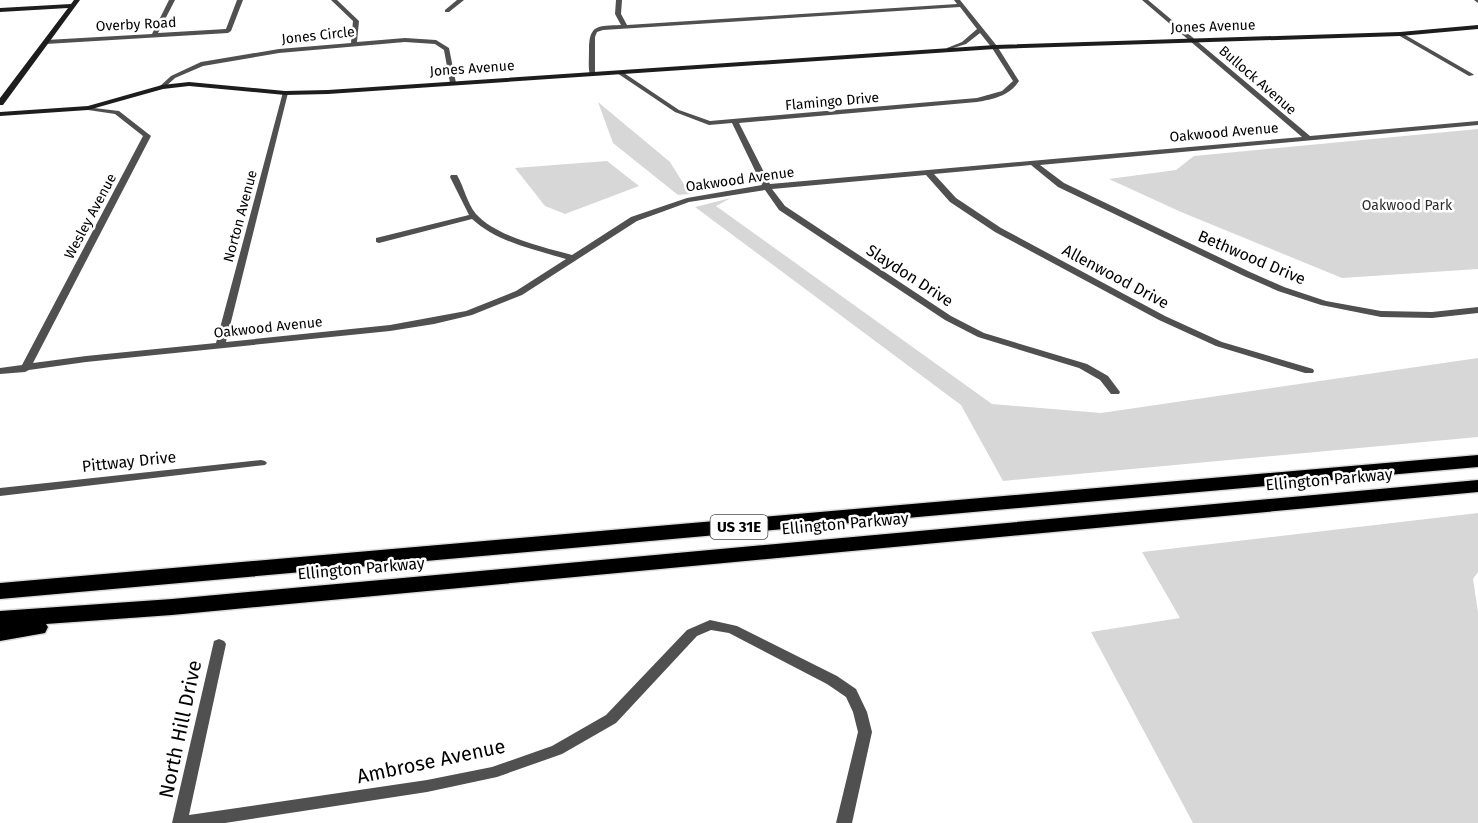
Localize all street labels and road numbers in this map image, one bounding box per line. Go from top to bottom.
street label: Overby Road [95,14,177,35]
street label: Jones Avenue [1170,17,1256,36]
street label: Jones Circle [281,23,356,48]
street label: Bullock Avenue [1215,42,1300,119]
street label: Jones Avenue [429,57,515,80]
street label: Flamingo Drive [784,89,880,114]
street label: Oakwood Avenue [1169,119,1279,146]
street label: Oakwood Avenue [685,163,795,196]
street label: Norton Avenue [220,168,261,264]
street label: Wesley Avenue [61,171,120,262]
street label: Bethwood Drive [1195,226,1308,289]
street label: Slaydon Drive [863,240,957,311]
street label: Allenwood Drive [1059,240,1172,313]
street label: Oakwood Avenue [213,313,323,342]
street label: Pittway Drive [81,447,177,476]
street label: Ellington Parkway [1265,464,1394,495]
street label: Ellington Parkway [781,508,910,539]
road number: US 31E [710,515,768,539]
street label: Ellington Parkway [297,553,426,584]
street label: North Hill Drive [154,658,206,800]
street label: Ambrose Avenue [355,734,507,788]

